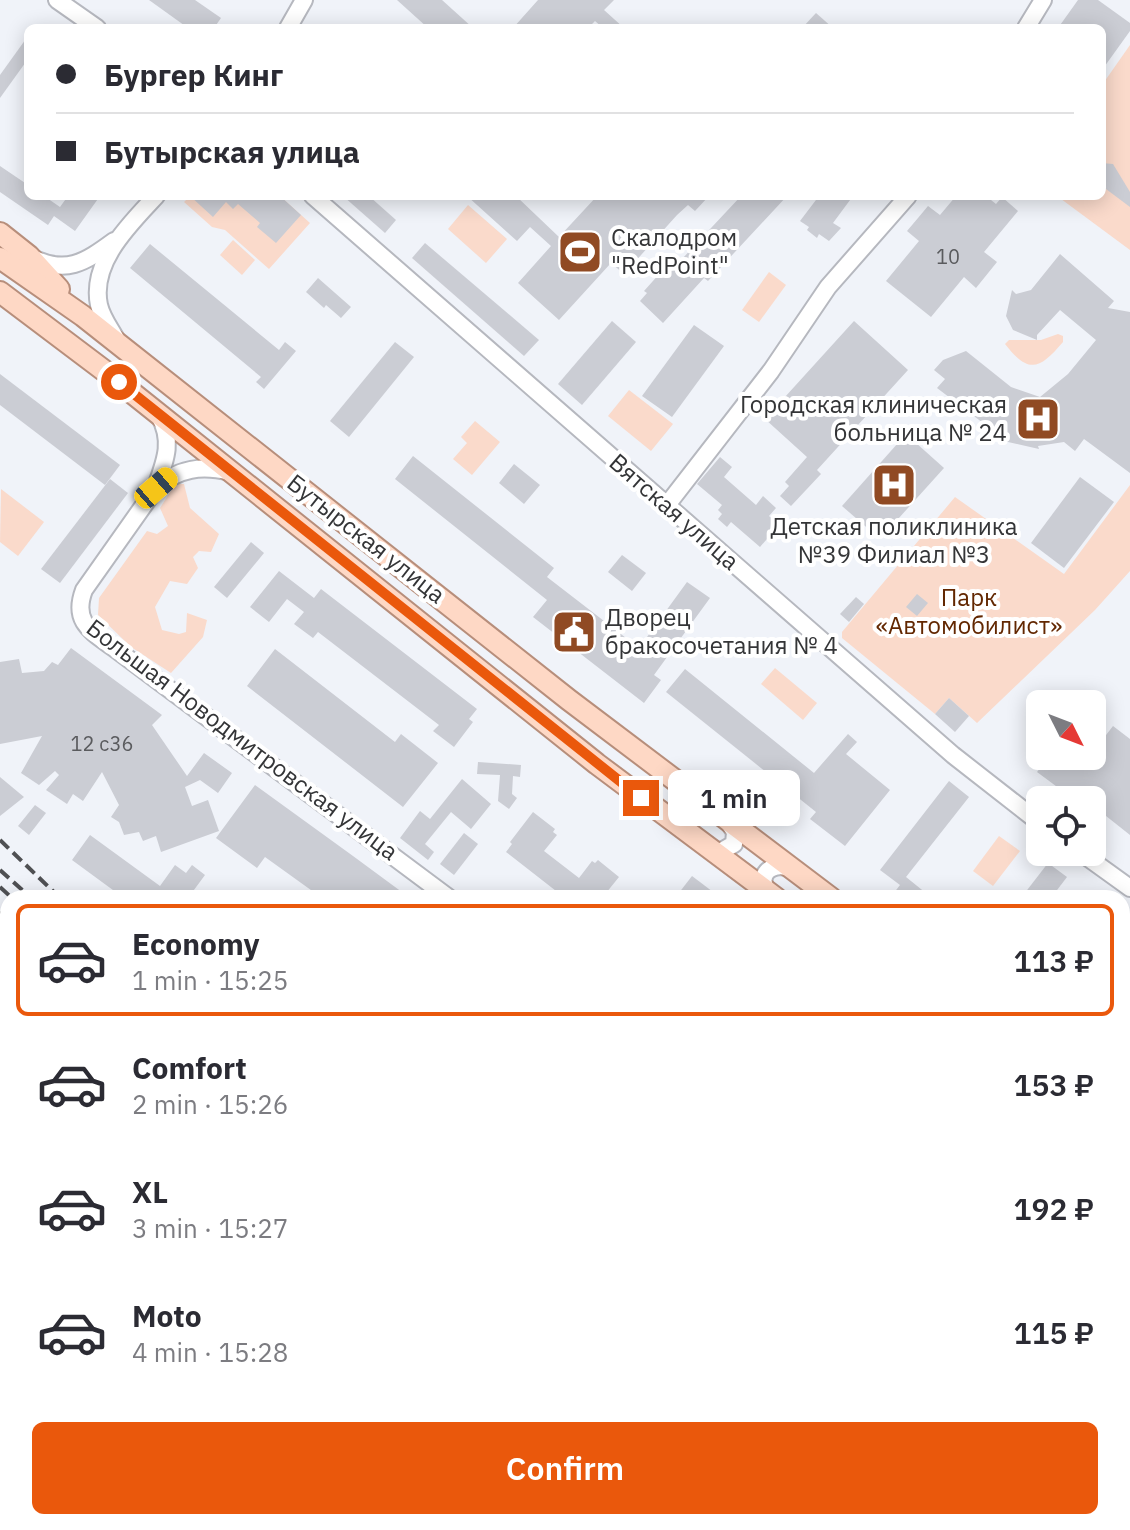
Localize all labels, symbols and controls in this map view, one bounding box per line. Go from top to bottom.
text: Бургер Кинг [104,55,283,94]
text: Бутырская улица [104,132,360,171]
place label: Скалодром "RedPoint" [611,221,737,281]
sports icon: Скалодром "RedPoint" [556,228,604,276]
house number: 10 [936,243,960,270]
route start [101,364,137,400]
place label: Городская клиническая больница № 24 [740,388,1007,448]
hospital icon: Городская клиническая больница № 24 [1014,395,1062,443]
street label: Вятская улица [603,446,747,577]
hospital icon: Детская поликлиника №39 Филиал №3 [870,461,918,509]
car [130,463,182,513]
street label: Бутырская улица [281,466,453,610]
place label: Детская поликлиника №39 Филиал №3 [770,510,1018,570]
park label: Парк «Автомобилист» [876,581,1062,641]
place label: Дворец бракосочетания № 4 [605,601,838,661]
public building icon: Дворец бракосочетания № 4 [550,608,598,656]
street label: Большая Новодмитровская улица [80,611,405,867]
north arrow [1026,690,1106,770]
map controls [1026,690,1106,866]
house number: 12 с36 [71,730,133,757]
callout: 1 min [669,770,801,826]
route end [623,780,659,816]
text: 1 min [700,781,768,815]
button: locate [1026,786,1106,866]
icon: car [36,924,108,996]
text: Economy [132,924,260,963]
text: 113 ₽ [1013,941,1094,980]
text: 1 min · 15:25 [132,963,288,997]
icon: car [36,1048,108,1120]
text: Comfort [132,1048,247,1087]
text: 153 ₽ [1013,1065,1094,1104]
text: 2 min · 15:26 [132,1087,288,1121]
icon: car [36,1172,108,1244]
text: XL [132,1172,168,1211]
text: 192 ₽ [1013,1189,1094,1228]
text: 3 min · 15:27 [132,1211,288,1245]
icon: car [36,1296,108,1368]
text: Moto [132,1296,202,1335]
text: 115 ₽ [1013,1313,1094,1352]
text: 4 min · 15:28 [132,1335,288,1369]
button: Confirm [32,1422,1098,1514]

